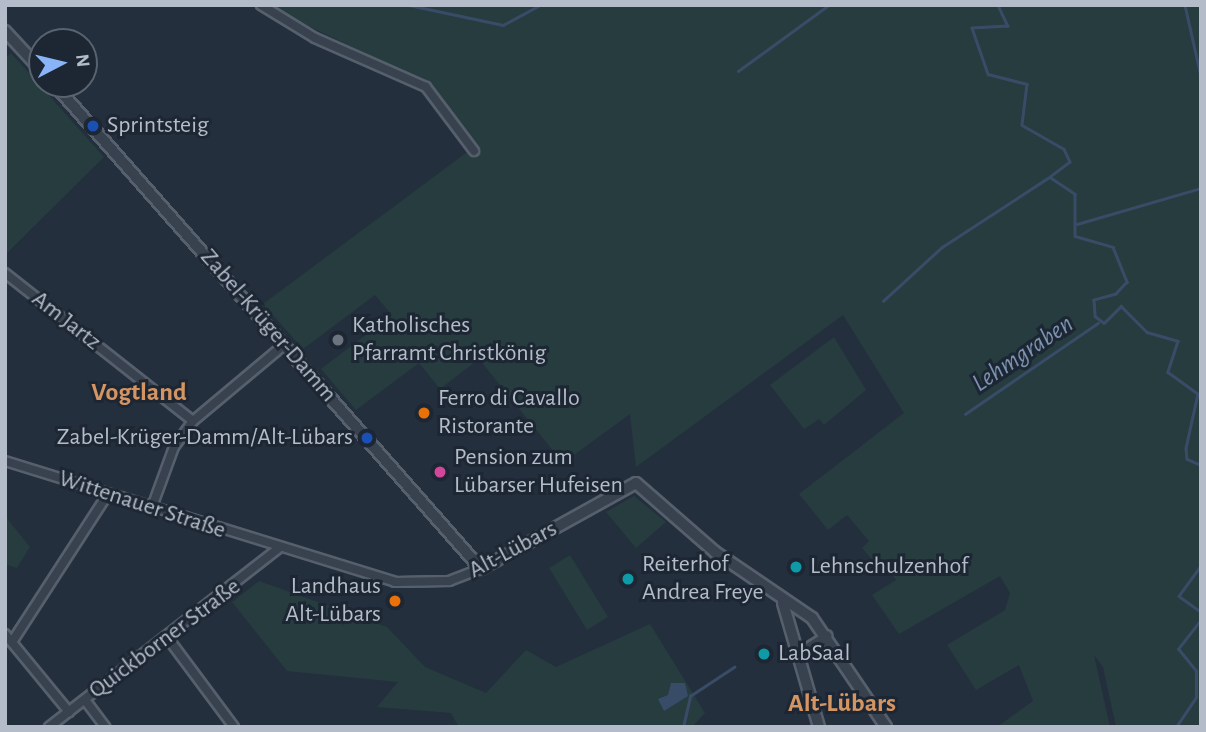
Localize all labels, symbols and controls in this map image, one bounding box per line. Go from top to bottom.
north arrow [28,28,98,98]
text: N [72,53,93,68]
place label: Sprintsteig [107,112,209,140]
marker: Sprintsteig [85,118,101,134]
street label: Zabel-Krüger-Damm [194,244,342,408]
street label: Am Jartz [26,285,106,357]
water label: Lehmgraben [966,309,1080,399]
place label: Katholisches Pfarramt Christkönig [352,312,546,368]
marker: Katholisches Pfarramt Christkönig [330,332,346,348]
district label: Vogtland [91,377,187,409]
place label: Ferro di Cavallo Ristorante [438,385,580,441]
marker: Ferro di Cavallo Ristorante [416,405,432,421]
place label: Zabel-Krüger-Damm/Alt-Lübars [57,424,353,452]
marker: Zabel-Krüger-Damm/Alt-Lübars [359,430,375,446]
place label: Pension zum Lübarser Hufeisen [454,444,623,500]
street label: Wittenauer Straße [55,464,229,546]
marker: Pension zum Lübarser Hufeisen [432,464,448,480]
street label: Alt-Lübars [464,515,562,585]
place label: Reiterhof Andrea Freye [642,551,764,607]
place label: Lehnschulzenhof [810,553,968,581]
marker: Lehnschulzenhof [788,559,804,575]
marker: Reiterhof Andrea Freye [620,571,636,587]
street label: Quickborner Straße [84,573,246,705]
place label: Landhaus Alt-Lübars [285,573,381,629]
marker: Landhaus Alt-Lübars [387,593,403,609]
place label: LabSaal [778,640,850,668]
marker: LabSaal [756,646,772,662]
district label: Alt-Lübars [788,688,896,720]

